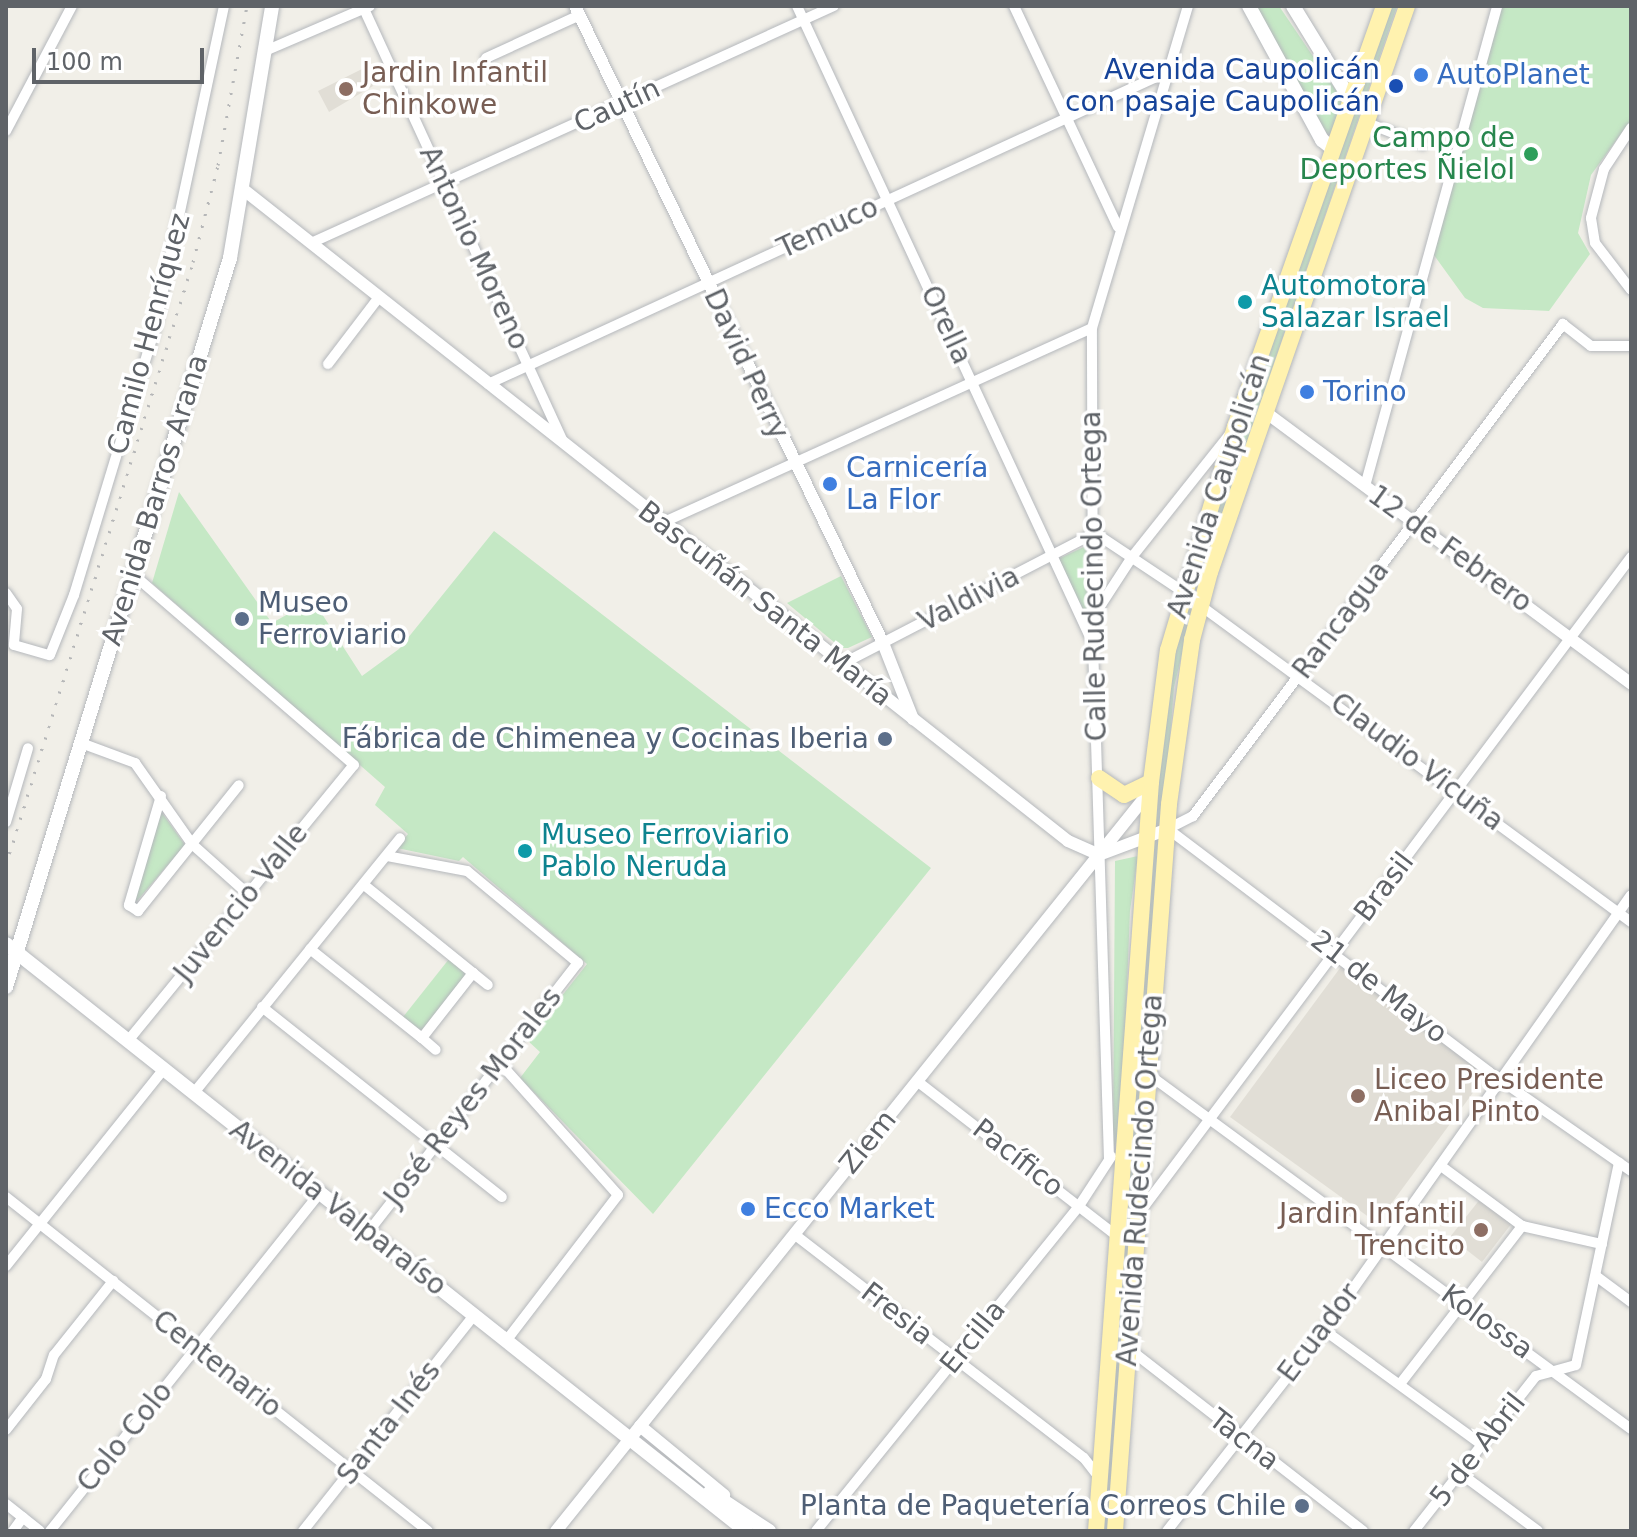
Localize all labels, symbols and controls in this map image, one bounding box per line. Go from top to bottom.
scale bar [36,32,208,82]
text: 100 m [46,48,123,76]
place label: Avenida Caupolicán con pasaje Caupolicán [1065,53,1380,119]
place label: Jardin Infantil Chinkowe [362,56,548,122]
place label: AutoPlanet [1437,58,1590,92]
marker: AutoPlanet [1412,66,1430,84]
street label: Cautín [569,72,665,140]
marker: Avenida Caupolicán con pasaje Caupolicán [1387,77,1405,95]
marker: Jardin Infantil Chinkowe [337,80,355,98]
place label: Campo de Deportes Ñielol [1299,121,1515,187]
street label: Antonio Moreno [412,141,536,355]
marker: Campo de Deportes Ñielol [1522,145,1540,163]
street label: Temuco [772,190,884,266]
street label: Camilo Henríquez [101,210,197,458]
place label: Automotora Salazar Israel [1261,269,1450,335]
street label: Orella [913,280,979,370]
street label: David Perry [697,284,795,444]
marker: Automotora Salazar Israel [1236,293,1254,311]
street label: Avenida Caupolicán [1160,350,1278,622]
street label: Avenida Barros Arana [95,351,215,649]
place label: Torino [1323,375,1407,409]
marker: Torino [1298,383,1316,401]
street label: Calle Rudecindo Ortega [1074,410,1114,742]
place label: Carnicería La Flor [846,451,988,517]
marker: Carnicería La Flor [821,475,839,493]
street label: 12 de Febrero [1362,478,1538,620]
street label: Bascuñán Santa María [631,494,899,714]
street label: Rancagua [1286,554,1396,686]
street label: Valdivia [913,559,1025,639]
place label: Museo Ferroviario [258,586,407,652]
marker: Museo Ferroviario [233,610,251,628]
street label: Claudio Vicuña [1324,686,1510,838]
place label: Fábrica de Chimenea y Cocinas Iberia [342,722,869,756]
marker: Fábrica de Chimenea y Cocinas Iberia [876,730,894,748]
street label: Juvencio Valle [167,817,315,989]
place label: Museo Ferroviario Pablo Neruda [541,818,790,884]
marker: Museo Ferroviario Pablo Neruda [516,842,534,860]
street label: Brasil [1347,846,1421,928]
street label: 21 de Mayo [1304,923,1454,1051]
street label: José Reyes Morales [377,981,569,1213]
street label: Avenida Rudecindo Ortega [1110,993,1170,1367]
place label: Liceo Presidente Anibal Pinto [1374,1063,1604,1129]
marker: Liceo Presidente Anibal Pinto [1349,1087,1367,1105]
street label: Ziem [832,1104,904,1180]
street label: Pacífico [966,1112,1070,1204]
street label: Avenida Valparaíso [223,1113,453,1303]
place label: Ecco Market [764,1192,935,1226]
place label: Jardin Infantil Trencito [1279,1197,1465,1263]
marker: Ecco Market [739,1200,757,1218]
marker: Jardin Infantil Trencito [1472,1221,1490,1239]
street label: Fresia [854,1276,940,1352]
street label: Ecuador [1271,1277,1367,1389]
street label: Kolossa [1435,1277,1539,1367]
street label: Ercilla [933,1294,1013,1380]
street label: Centenario [146,1303,288,1425]
street label: Santa Inés [330,1355,448,1491]
street label: Colo Colo [70,1375,180,1499]
street label: 5 de Abril [1423,1387,1533,1513]
street label: Tacna [1202,1402,1286,1478]
place label: Planta de Paquetería Correos Chile [800,1489,1286,1523]
marker: Planta de Paquetería Correos Chile [1293,1497,1311,1515]

